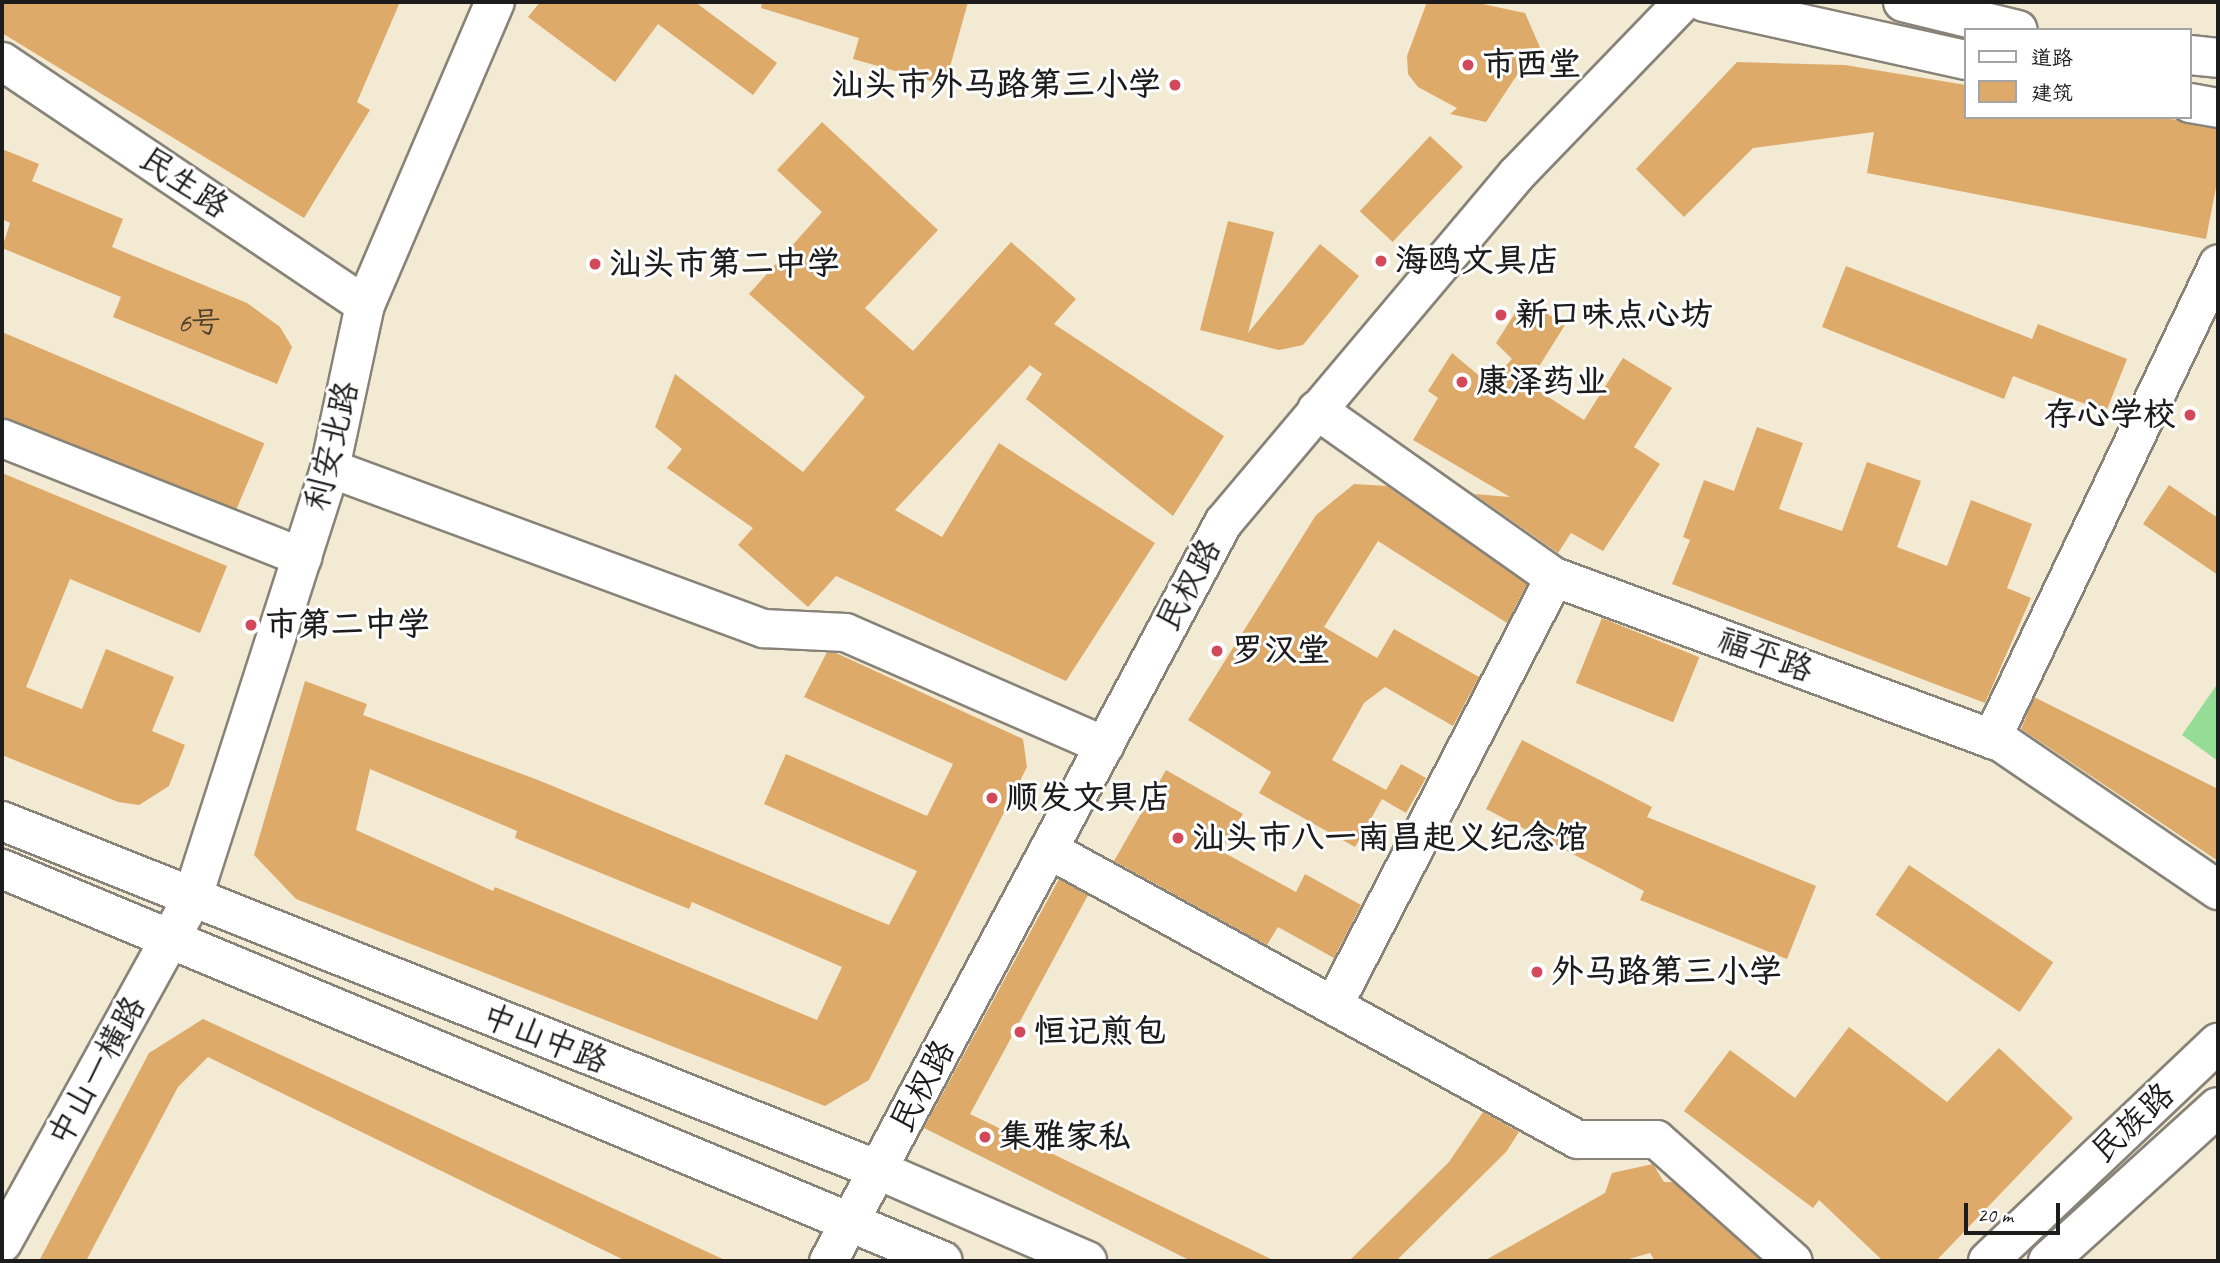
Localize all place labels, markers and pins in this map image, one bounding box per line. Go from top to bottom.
place label: 市西堂 [1482,45,1581,85]
marker: 市西堂 [1460,57,1476,73]
place label: 汕头市外马路第三小学 [831,65,1161,105]
marker: 汕头市外马路第三小学 [1167,77,1183,93]
place label: 海鸥文具店 [1395,241,1560,281]
place label: 汕头市第二中学 [609,244,840,284]
marker: 海鸥文具店 [1373,253,1389,269]
marker: 汕头市第二中学 [587,256,603,272]
place label: 新口味点心坊 [1515,295,1713,335]
marker: 新口味点心坊 [1493,307,1509,323]
place label: 康泽药业 [1476,362,1608,402]
marker: 康泽药业 [1454,374,1470,390]
place label: 存心学校 [2044,395,2176,435]
marker: 存心学校 [2182,407,2198,423]
place label: 市第二中学 [265,605,430,645]
marker: 市第二中学 [243,617,259,633]
place label: 罗汉堂 [1231,631,1330,671]
marker: 罗汉堂 [1209,643,1225,659]
place label: 顺发文具店 [1006,778,1171,818]
marker: 顺发文具店 [984,790,1000,806]
place label: 汕头市八一南昌起义纪念馆 [1192,818,1588,858]
marker: 汕头市八一南昌起义纪念馆 [1170,830,1186,846]
place label: 外马路第三小学 [1551,952,1782,992]
marker: 外马路第三小学 [1529,964,1545,980]
place label: 恒记煎包 [1034,1012,1166,1052]
marker: 恒记煎包 [1012,1024,1028,1040]
place label: 集雅家私 [999,1117,1131,1157]
marker: 集雅家私 [977,1129,993,1145]

